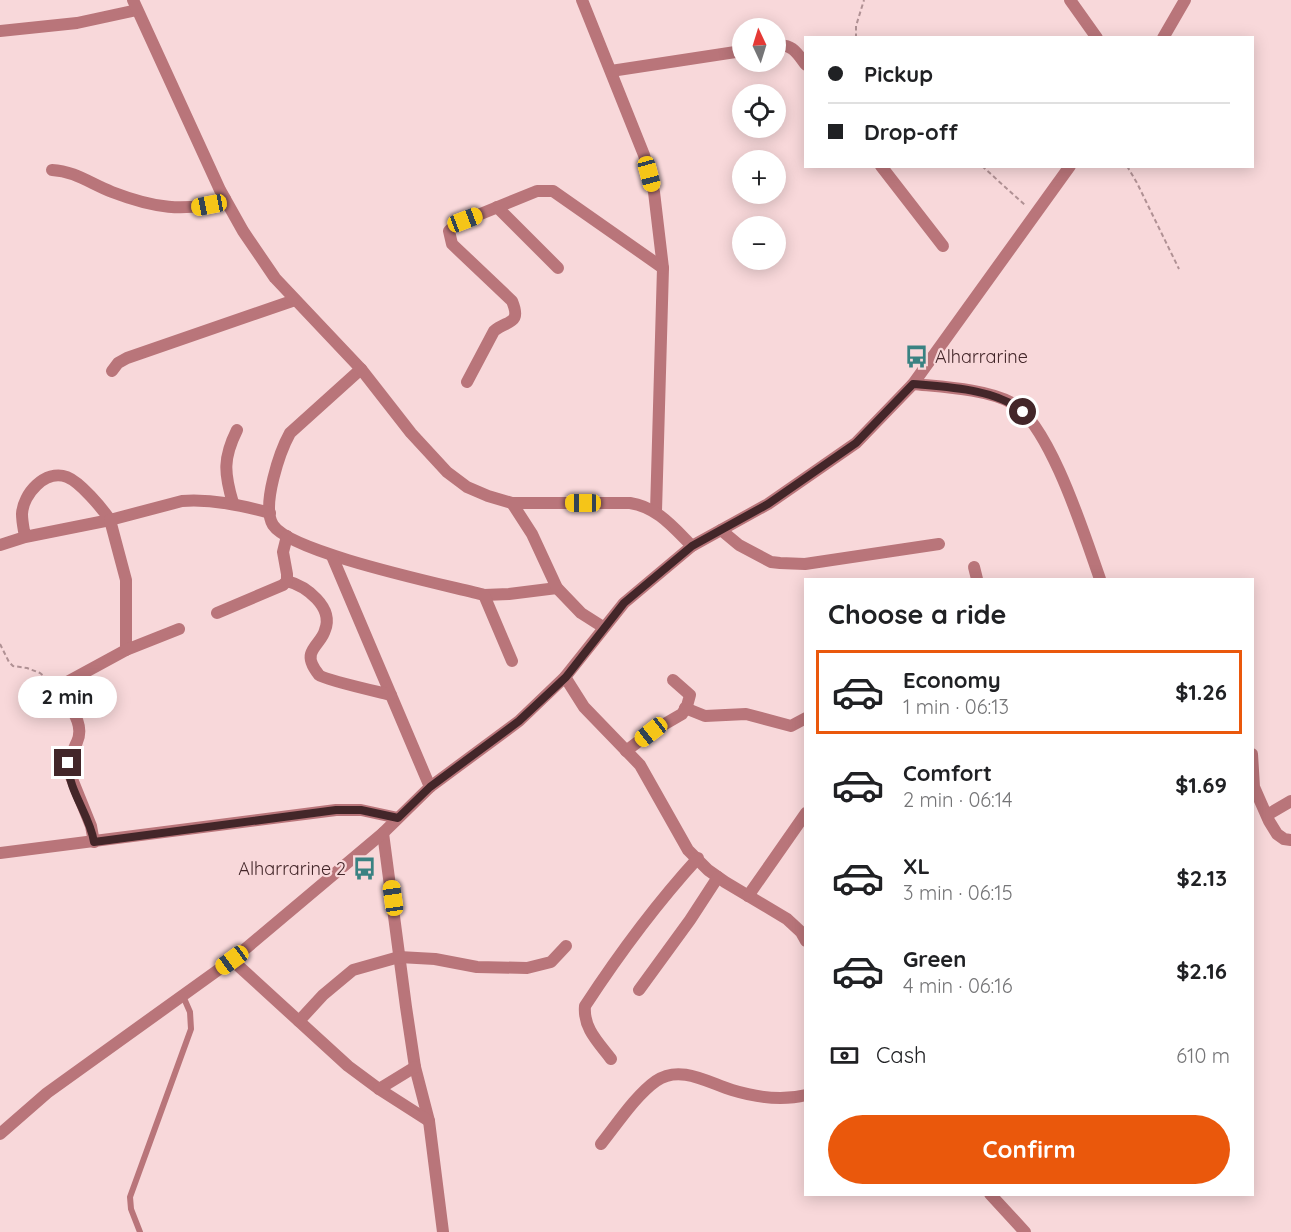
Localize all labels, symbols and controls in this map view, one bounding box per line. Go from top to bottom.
north arrow [732,18,786,72]
map controls [732,18,786,270]
text: Pickup [864,60,933,88]
button: locate [732,84,786,138]
text: Drop-off [864,118,958,146]
button: + [732,150,786,204]
car [636,154,662,194]
car [190,193,228,217]
car [445,205,485,235]
button: − [732,216,786,270]
bus stop icon: Alharrarine [904,344,930,370]
place label: Alharrarine [935,345,1028,368]
route start [1009,398,1036,425]
car [565,494,601,512]
text: Choose a ride [828,597,1006,631]
icon: car [831,665,885,719]
text: Economy [903,666,1001,694]
callout: 2 min [19,676,118,718]
text: $1.26 [1175,678,1227,706]
text: 2 min [41,684,94,709]
text: 1 min · 06:13 [903,694,1009,719]
car [631,714,671,750]
route end [54,749,81,776]
icon: car [831,758,885,812]
text: Comfort [903,759,992,787]
text: $1.69 [1175,771,1227,799]
text: 2 min · 06:14 [903,787,1012,812]
icon: car [831,851,885,905]
text: XL [903,852,930,880]
bus stop icon: Alharrarine 2 [351,856,377,882]
place label: Alharrarine 2 [238,857,346,880]
text: $2.13 [1177,864,1227,892]
car [382,879,404,917]
text: 3 min · 06:15 [903,880,1013,905]
car [212,942,252,978]
icon: car [831,944,885,998]
text: Green [903,945,966,973]
text: $2.16 [1176,957,1227,985]
text: 4 min · 06:16 [903,973,1012,998]
icon: cash [828,1039,861,1072]
text: Cash [876,1041,927,1069]
text: 610 m [1176,1043,1230,1068]
button: Confirm [828,1115,1230,1184]

